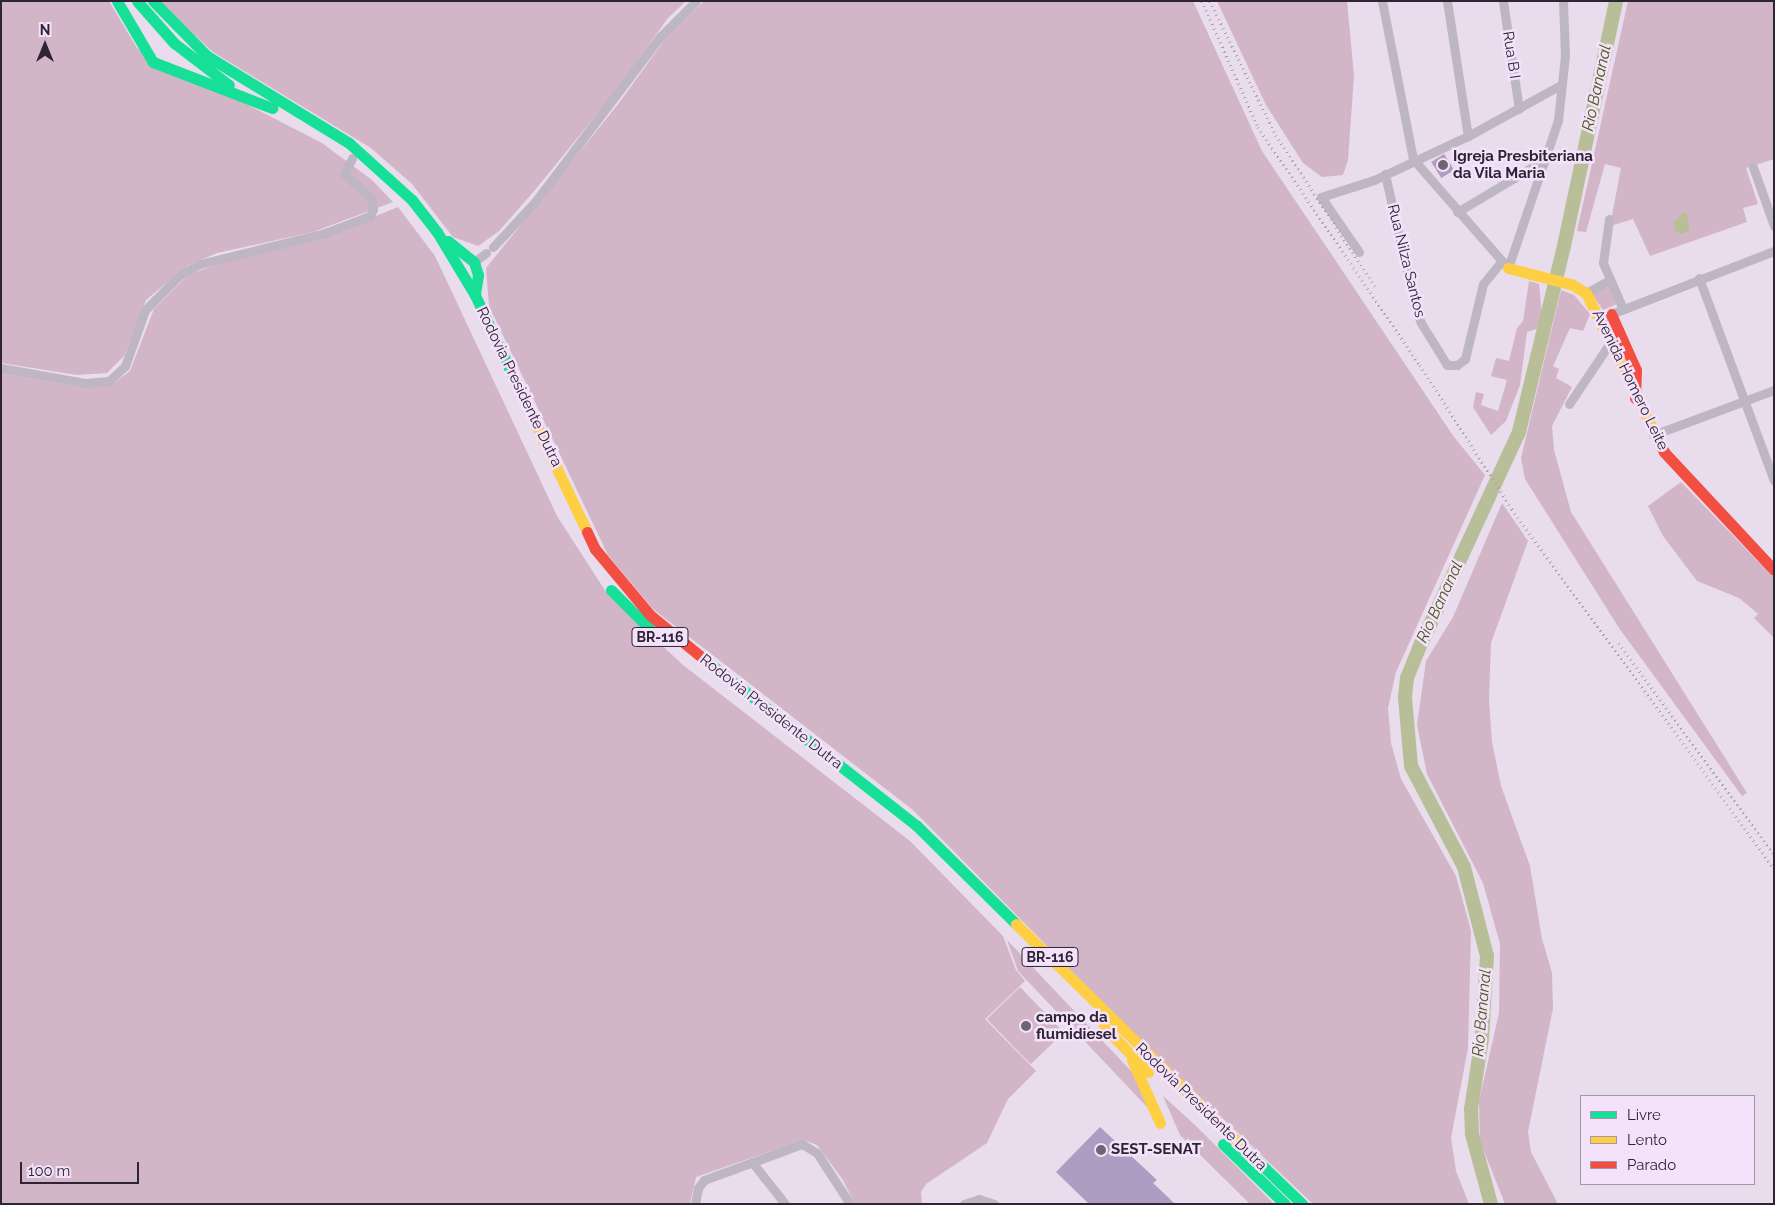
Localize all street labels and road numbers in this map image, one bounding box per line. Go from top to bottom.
street label: Rua B I [1498,30,1524,80]
street label: Rua Nilza Santos [1383,203,1429,319]
street label: Rodovia Presidente Dutra [472,304,566,470]
street label: Avenida Homero Leite [1588,307,1672,453]
road number: BR-116 [631,626,689,649]
street label: Rodovia Presidente Dutra [696,651,846,773]
road number: BR-116 [1021,946,1079,969]
street label: Rodovia Presidente Dutra [1132,1039,1270,1175]

